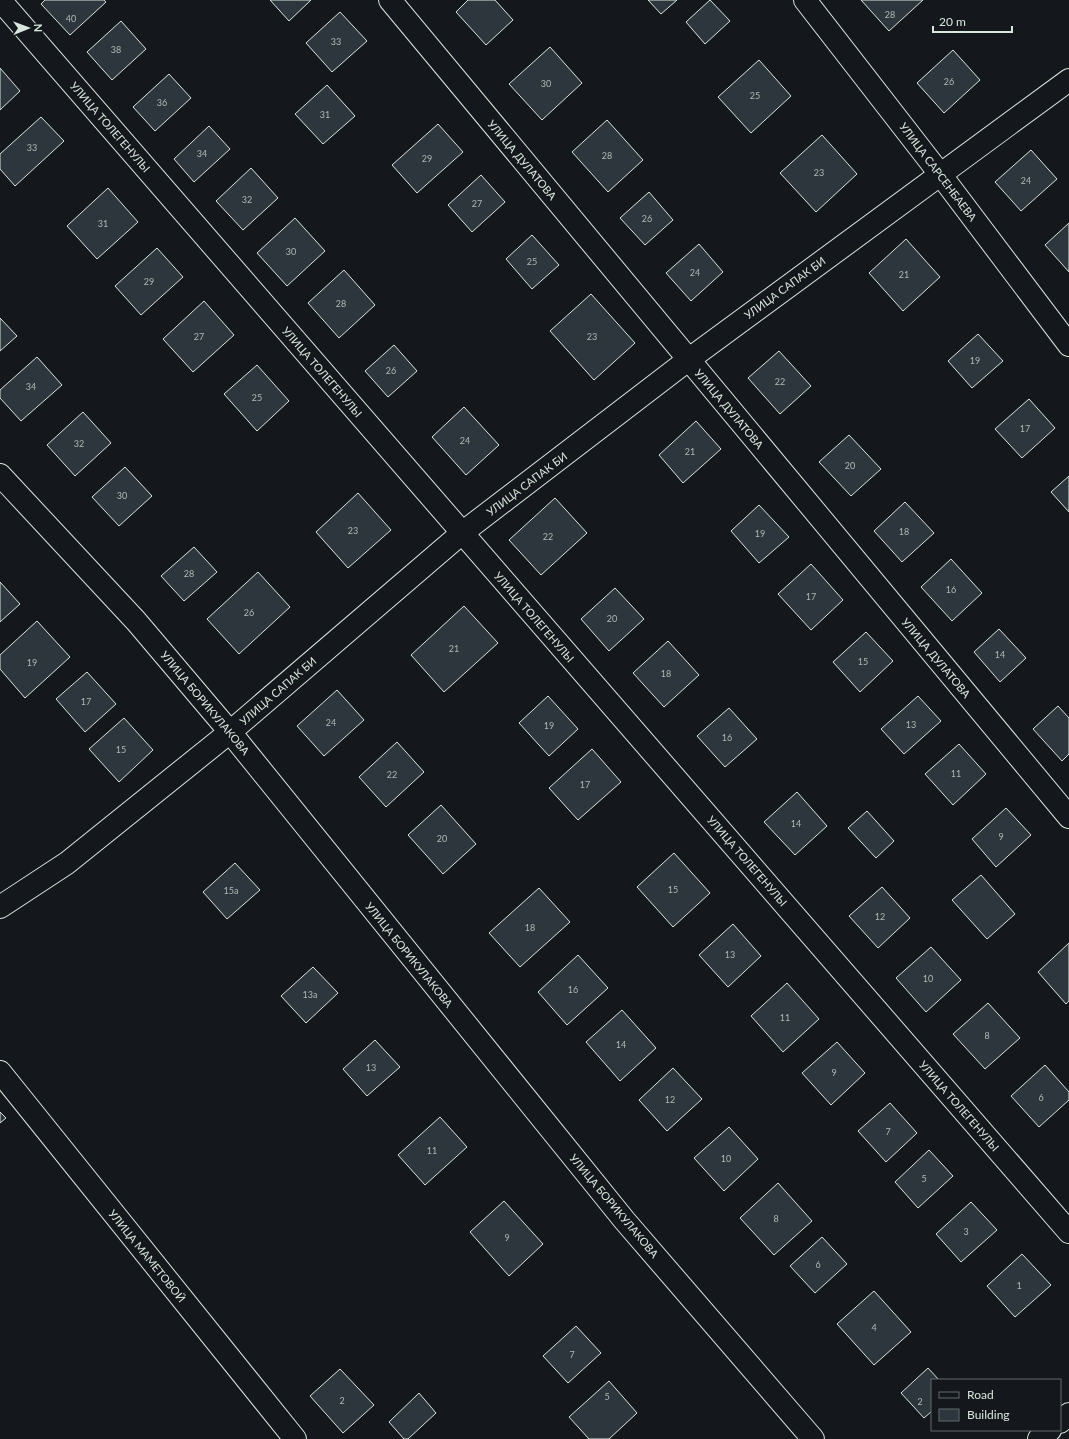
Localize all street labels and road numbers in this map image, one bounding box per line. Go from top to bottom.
street label: УЛИЦА ТОЛЕГЕНУЛЫ [68,79,153,174]
street label: УЛИЦА ДУЛАТОВА [485,117,560,203]
street label: УЛИЦА САРСЕНБАЕВА [897,120,980,224]
street label: УЛИЦА САПАК БИ [742,254,828,321]
street label: УЛИЦА ТОЛЕГЕНУЛЫ [280,324,365,419]
street label: УЛИЦА ДУЛАТОВА [692,366,767,452]
street label: УЛИЦА САПАК БИ [484,449,569,518]
street label: УЛИЦА ТОЛЕГЕНУЛЫ [492,569,577,664]
street label: УЛИЦА ДУЛАТОВА [899,615,974,701]
street label: УЛИЦА БОРИКУЛАКОВА [158,648,253,758]
street label: УЛИЦА САПАК БИ [237,654,319,727]
street label: УЛИЦА ТОЛЕГЕНУЛЫ [705,813,790,908]
street label: УЛИЦА БОРИКУЛАКОВА [363,900,456,1010]
street label: УЛИЦА ТОЛЕГЕНУЛЫ [917,1058,1002,1153]
street label: УЛИЦА БОРИКУЛАКОВА [567,1151,662,1261]
street label: УЛИЦА МАМЕТОВОЙ [106,1207,189,1304]

